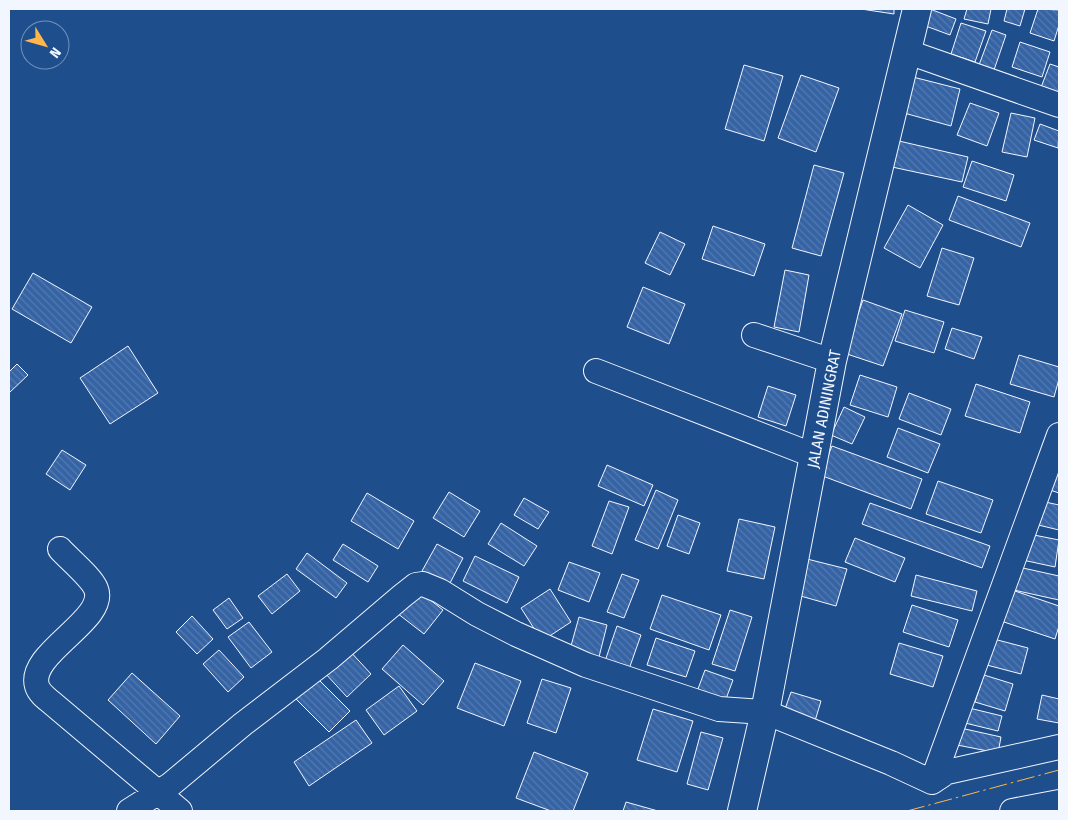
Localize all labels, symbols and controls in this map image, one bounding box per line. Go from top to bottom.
north arrow [20,20,70,70]
text: N [46,44,64,61]
street label: JALAN ADININGRAT [803,348,845,470]

